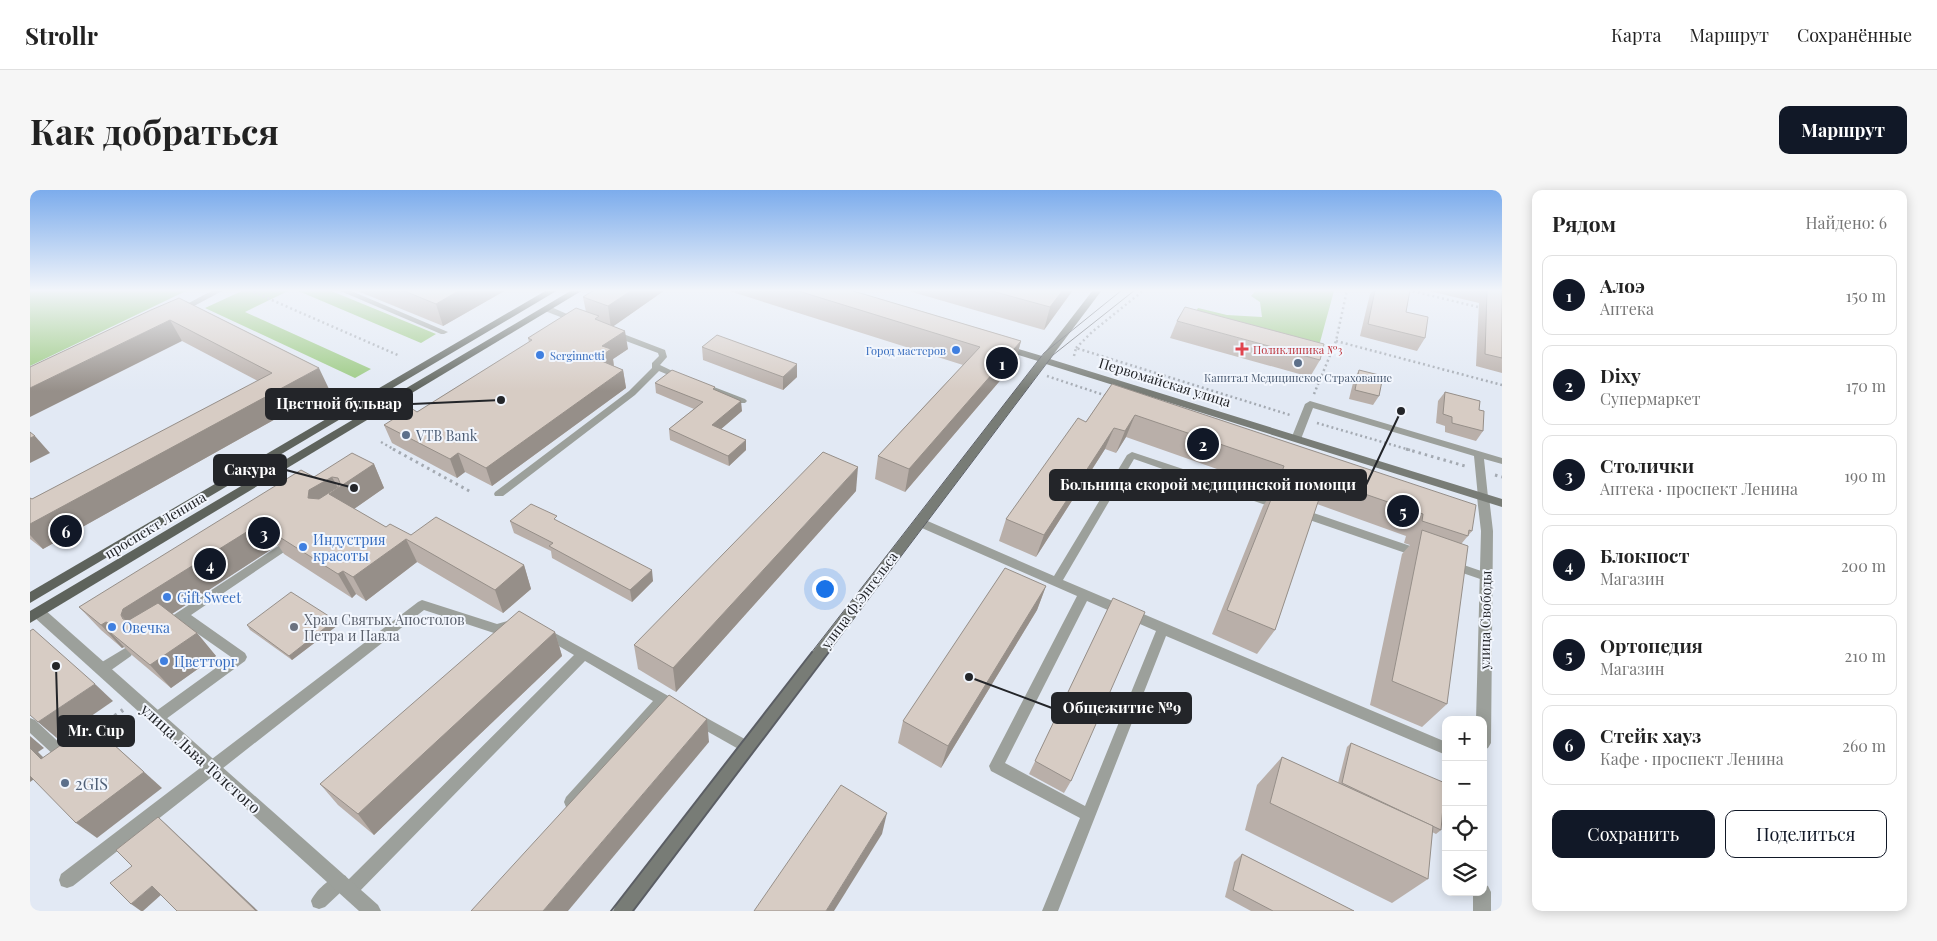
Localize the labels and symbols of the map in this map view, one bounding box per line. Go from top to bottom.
marker: Поликлиника №3 [1235,342,1249,356]
place label: Поликлиника №3 [1253,342,1343,357]
place label: Город мастеров [866,343,946,358]
marker: Город мастеров [950,344,962,356]
pin: 1 [986,344,1018,382]
place label: Serginnetti [550,348,605,363]
marker: Serginnetti [534,349,546,361]
street label: Первомайская улица [1097,353,1233,411]
marker: Капитал Медицинское Страхование [1292,357,1304,369]
place label: Капитал Медицинское Страхование [1204,370,1393,385]
callout: Цветной бульвар [266,389,412,419]
text: Цветной бульвар [276,393,402,413]
pin: 2 [1187,425,1219,463]
place label: VTB Bank [415,426,478,445]
marker: VTB Bank [400,429,412,441]
callout: Сакура [214,455,286,485]
text: Сакура [224,459,276,479]
callout: Больница скорой медицинской помощи [1050,470,1366,500]
text: Больница скорой медицинской помощи [1060,474,1356,494]
street label: проспект Ленина [101,487,209,563]
pin: 5 [1387,492,1419,530]
pin: 6 [50,512,82,550]
pin: 3 [248,514,280,552]
place label: Индустрия красоты [313,530,386,565]
marker: Индустрия красоты [297,541,309,553]
pin: 4 [194,545,226,583]
street label: улица Ф.Энгельса [816,548,902,653]
street label: улица Свободы [1475,570,1495,671]
your location [812,576,838,602]
place label: Gift Sweet [177,588,242,607]
marker: Gift Sweet [161,591,173,603]
place label: Храм Святых Апостолов Петра и Павла [304,610,465,645]
place label: Овечка [122,618,170,637]
marker: Овечка [106,621,118,633]
marker: Храм Святых Апостолов Петра и Павла [288,621,300,633]
place label: Цветторг [174,652,238,671]
marker: Цветторг [158,655,170,667]
callout: Общежитие №9 [1052,693,1191,723]
text: Общежитие №9 [1063,697,1181,717]
street label: улица Льва Толстого [136,698,266,818]
callout: Mr. Cup [58,716,134,746]
text: Mr. Cup [68,720,124,740]
place label: 2GIS [75,773,108,794]
marker: 2GIS [59,777,71,789]

